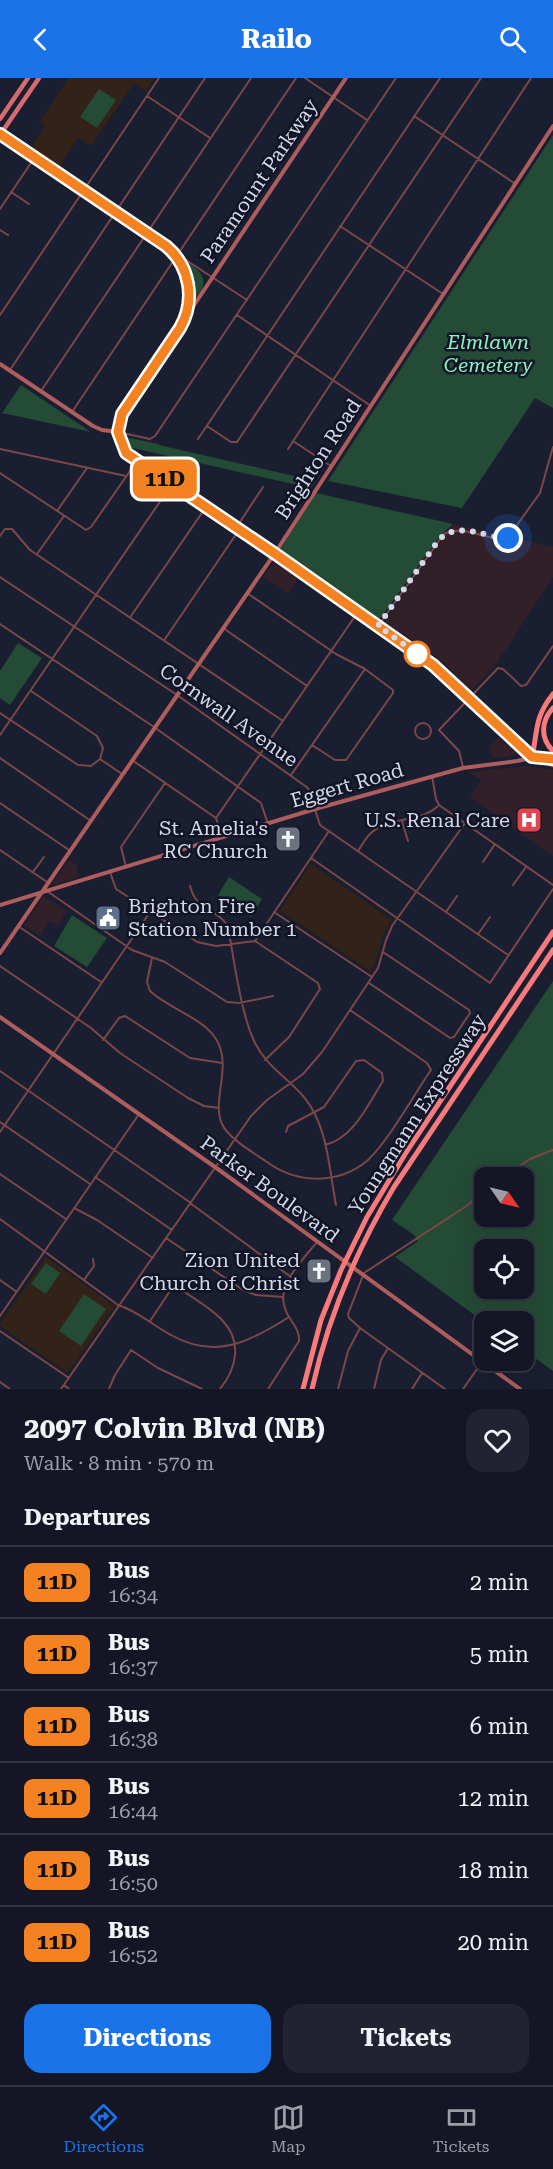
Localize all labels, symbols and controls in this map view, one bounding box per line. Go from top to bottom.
icon: back [24,23,57,56]
text: Railo [241,23,312,55]
icon: search [496,23,529,56]
street label: Paramount Parkway [195,94,323,268]
park label: Elmlawn Cemetery [444,330,533,377]
street label: Brighton Road [270,394,366,524]
line badge: 11D [130,460,200,498]
text: 11D [145,467,185,491]
your location [493,523,523,553]
unlabelled marker [404,641,430,667]
street label: Cornwall Avenue [155,658,303,772]
street label: Eggert Road [288,757,406,813]
hospital icon: U.S. Renal Care [514,805,544,835]
place label: U.S. Renal Care [364,808,510,832]
place label: St. Amelia's RC Church [159,816,268,863]
church icon: St. Amelia's RC Church [273,824,303,854]
place label: Brighton Fire Station Number 1 [128,894,297,941]
public building icon: Brighton Fire Station Number 1 [93,903,123,933]
street label: Youngmann Expressway [343,1009,491,1219]
street label: Parker Boulevard [196,1131,344,1248]
north arrow [474,1167,534,1227]
map controls [474,1167,534,1371]
button: locate [474,1239,534,1299]
place label: Zion United Church of Christ [140,1248,301,1295]
church icon: Zion United Church of Christ [304,1256,334,1286]
button: layers [474,1311,534,1371]
button: heart [466,1409,529,1472]
text: 2097 Colvin Blvd (NB) [24,1412,325,1445]
text: Walk · 8 min · 570 m [24,1451,214,1475]
text: Departures [24,1505,150,1530]
text: Bus [108,1558,150,1583]
text: 11D [37,1570,77,1594]
text: 2 min [470,1570,529,1595]
text: 16:34 [108,1583,158,1607]
text: Bus [108,1630,150,1655]
text: 11D [37,1642,77,1666]
text: 5 min [470,1642,529,1667]
text: 16:37 [108,1655,158,1679]
text: Bus [108,1702,150,1727]
text: 11D [37,1714,77,1738]
text: 6 min [470,1714,529,1739]
text: 16:38 [108,1727,158,1751]
text: Bus [108,1774,150,1799]
text: 11D [37,1786,77,1810]
text: 12 min [458,1786,529,1811]
text: 16:44 [108,1799,158,1823]
text: Bus [108,1846,150,1871]
text: 11D [37,1858,77,1882]
text: 18 min [458,1858,529,1883]
text: 16:50 [108,1871,158,1895]
text: Bus [108,1918,150,1943]
text: 11D [37,1930,77,1954]
text: 20 min [458,1930,529,1955]
text: 16:52 [108,1943,158,1967]
button: Directions [24,2004,271,2073]
button: Tickets [283,2004,529,2073]
tab: Directions [64,2101,144,2156]
tab: Map [271,2101,305,2156]
tab: Tickets [433,2101,489,2156]

